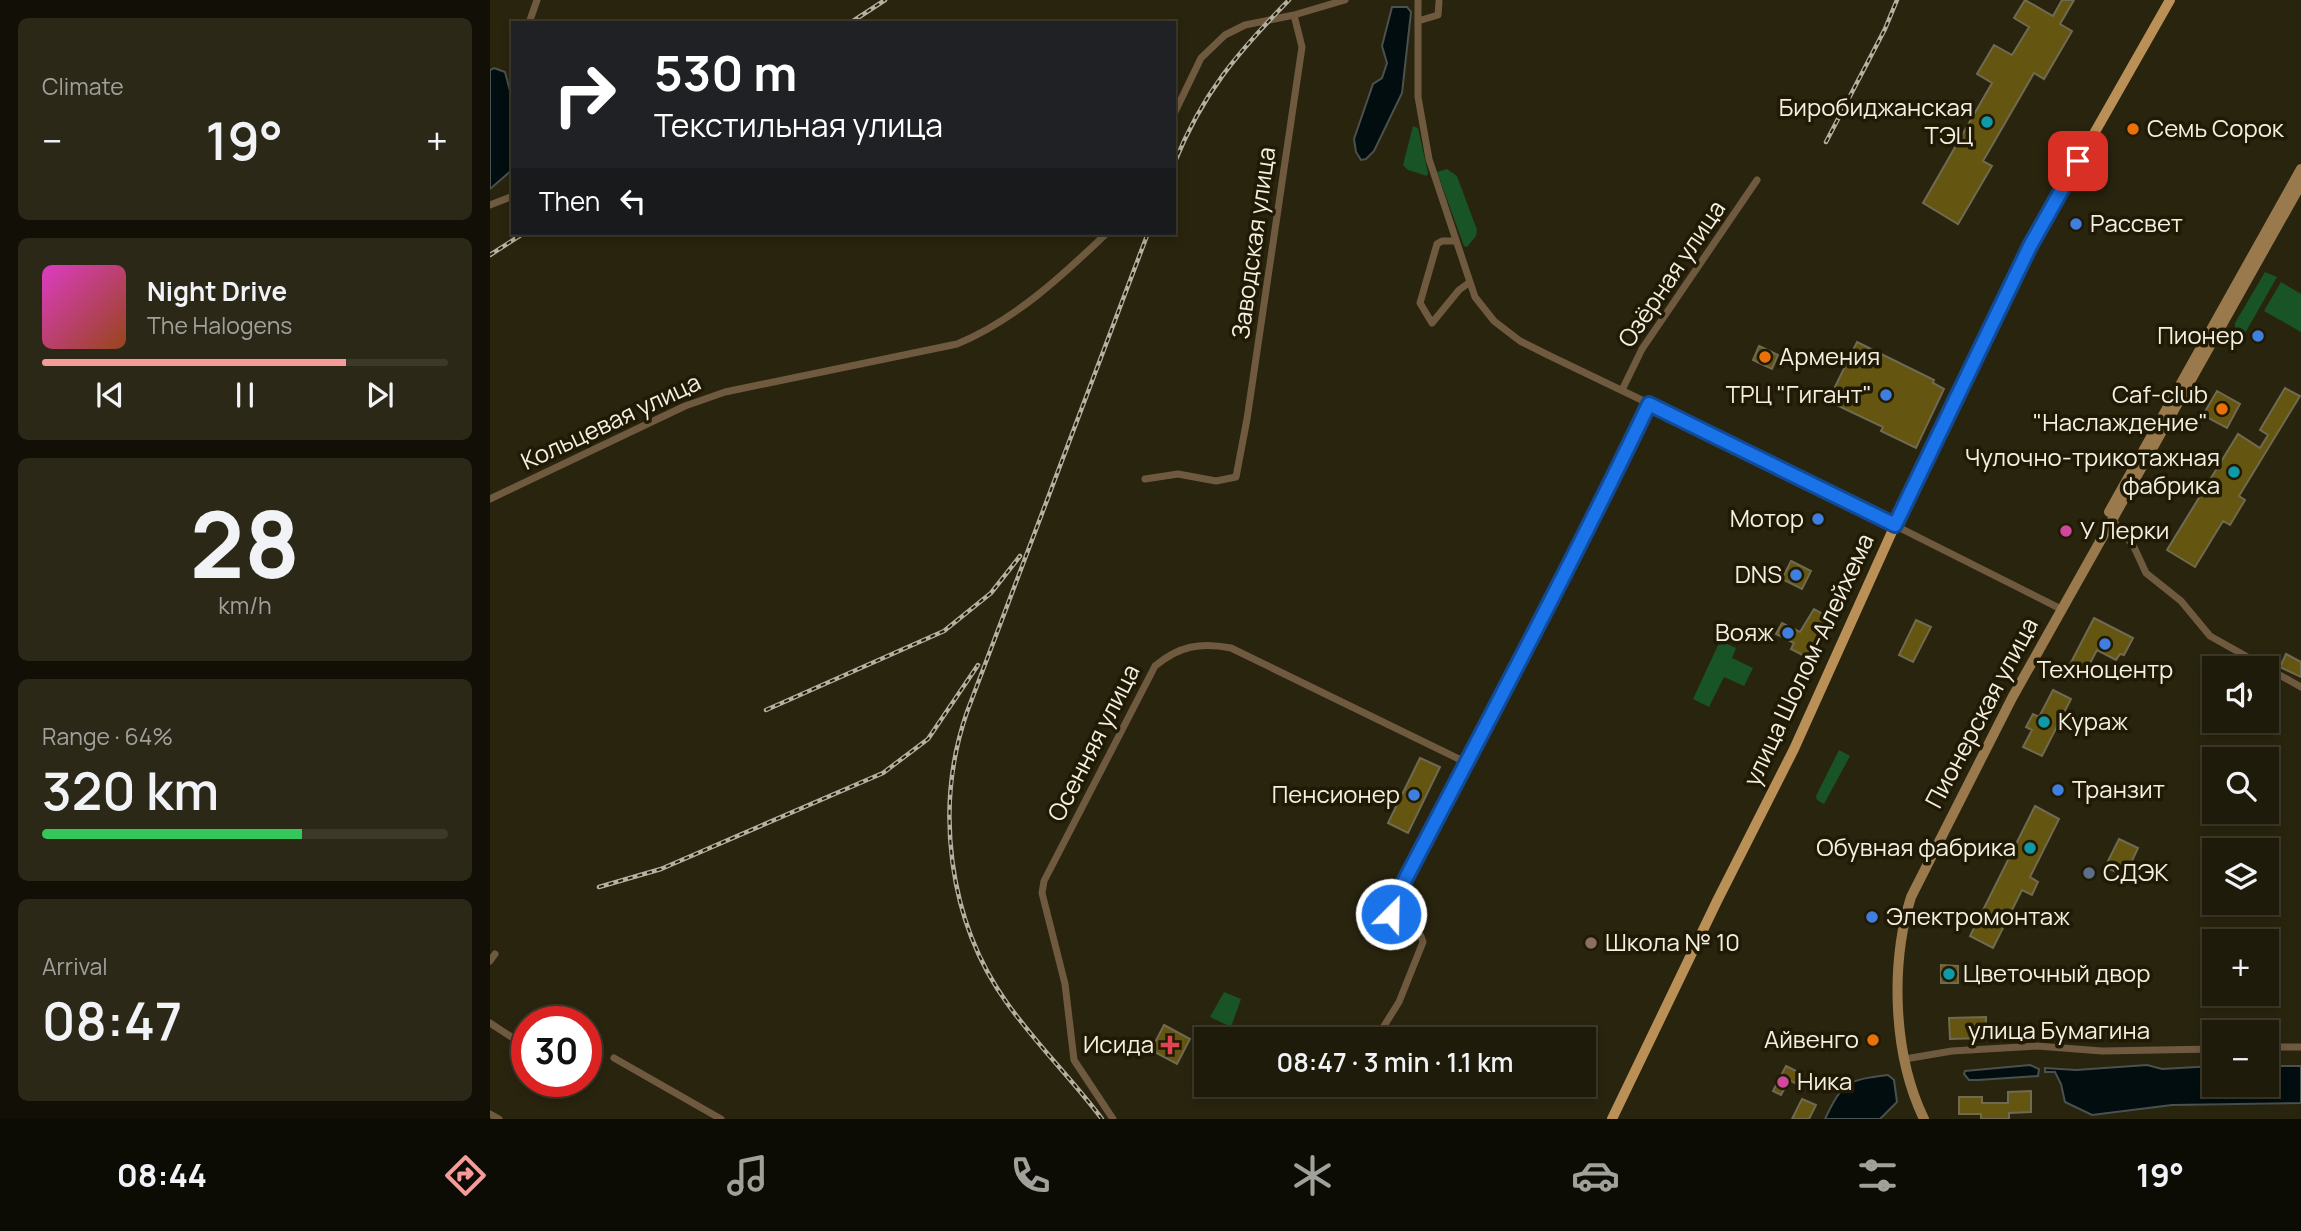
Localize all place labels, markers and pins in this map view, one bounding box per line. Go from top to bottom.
place label: Биробиджанская ТЭЦ [1779,90,1973,151]
place label: Семь Сорок [2147,111,2285,144]
marker: Биробиджанская ТЭЦ [1979,114,1995,130]
marker: Семь Сорок [2125,121,2141,137]
pin [2048,131,2108,191]
place label: Рассвет [2090,206,2183,239]
marker: Рассвет [2068,216,2084,232]
place label: Пионер [2157,318,2244,351]
marker: Пионер [2250,328,2266,344]
place label: Армения [1779,339,1880,372]
marker: Армения [1757,349,1773,365]
place label: ТРЦ "Гигант" [1726,377,1872,410]
place label: Caf-club "Наслаждение" [2033,377,2208,438]
marker: ТРЦ "Гигант" [1878,387,1894,403]
marker: Caf-club "Наслаждение" [2214,401,2230,417]
place label: Чулочно-трикотажная фабрика [1965,440,2220,501]
marker: Чулочно-трикотажная фабрика [2226,464,2242,480]
place label: Мотор [1730,501,1804,534]
marker: Мотор [1810,511,1826,527]
place label: У Лерки [2080,513,2169,546]
marker: У Лерки [2058,523,2074,539]
place label: DNS [1735,557,1782,590]
marker: DNS [1788,567,1804,583]
place label: Вояж [1715,615,1774,648]
marker: Вояж [1780,625,1796,641]
marker: Техноцентр [2097,636,2113,652]
place label: Техноцентр [2037,652,2173,685]
place label: Кураж [2058,704,2128,737]
marker: Кураж [2036,714,2052,730]
place label: Транзит [2072,772,2165,805]
place label: Пенсионер [1272,777,1400,810]
marker: Транзит [2050,782,2066,798]
marker: Пенсионер [1406,787,1422,803]
place label: Обувная фабрика [1816,830,2016,863]
marker: Обувная фабрика [2022,840,2038,856]
place label: СДЭК [2103,855,2169,888]
marker: СДЭК [2081,865,2097,881]
place label: Электромонтаж [1886,899,2070,932]
marker: Электромонтаж [1864,909,1880,925]
place label: Школа № 10 [1605,925,1740,958]
marker: Школа № 10 [1583,935,1599,951]
place label: Цветочный двор [1963,956,2150,989]
marker: Цветочный двор [1941,966,1957,982]
place label: Айвенго [1764,1022,1859,1055]
place label: Исида [1083,1027,1154,1060]
marker: Айвенго [1865,1032,1881,1048]
marker: Исида [1160,1035,1180,1055]
place label: Ника [1797,1064,1852,1097]
marker: Ника [1775,1074,1791,1090]

